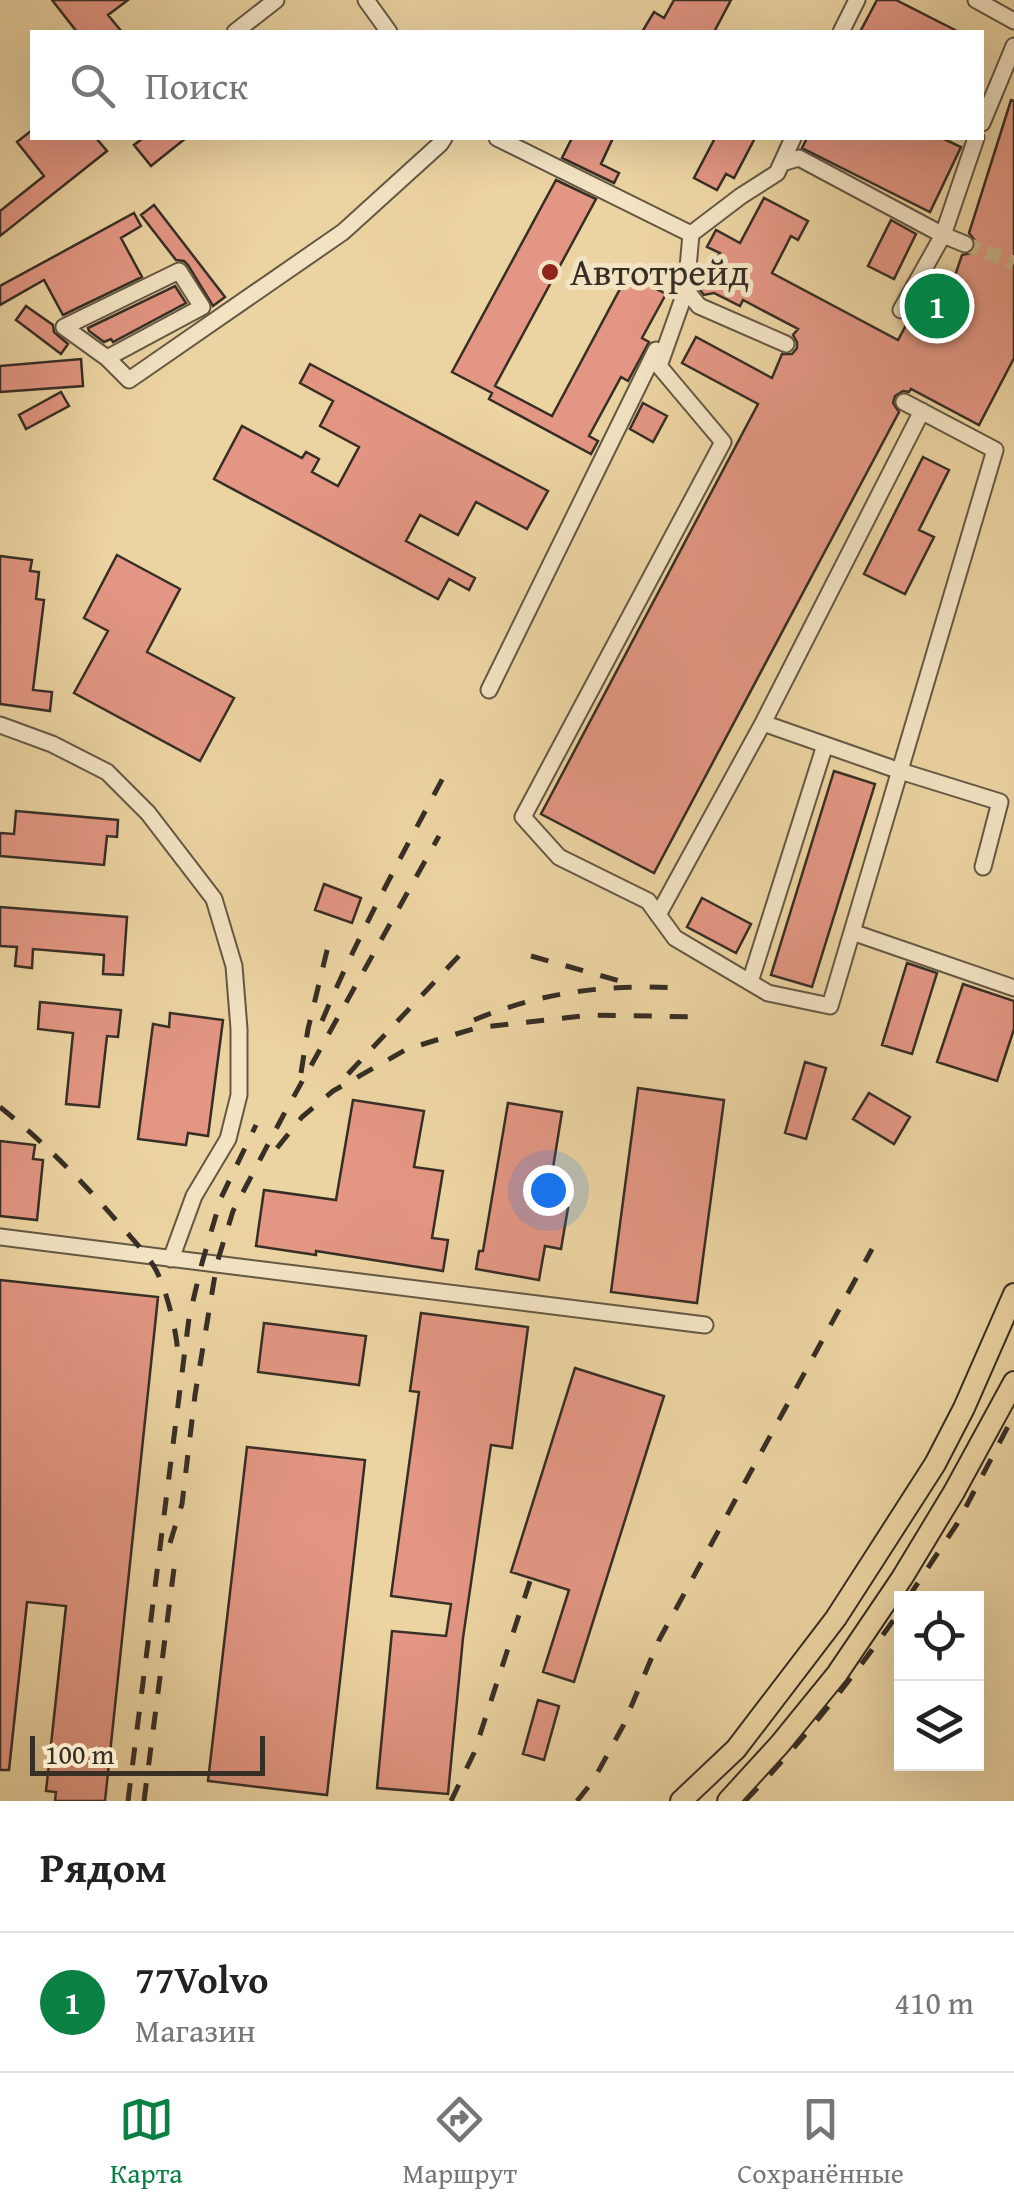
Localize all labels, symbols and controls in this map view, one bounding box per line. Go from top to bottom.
search box [30,30,984,140]
text: Поиск [145,57,248,113]
icon: search [65,58,120,113]
place label: Автотрейд [570,243,749,299]
marker: Автотрейд [539,261,561,283]
pin: 1 [904,268,970,344]
your location [523,1165,574,1216]
map controls [894,1591,984,1771]
button: locate [894,1591,984,1681]
button: layers [894,1681,984,1771]
scale bar [30,1731,265,1776]
text: 100 m [45,1733,114,1774]
text: Рядом [40,1836,167,1897]
text: 77Volvo [135,1951,269,2007]
text: 1 [64,1979,81,2026]
text: 410 m [895,1979,974,2026]
text: Магазин [135,2007,256,2054]
tab: Карта [110,2092,183,2193]
tab: Маршрут [403,2092,517,2193]
tab: Сохранённые [737,2092,904,2193]

